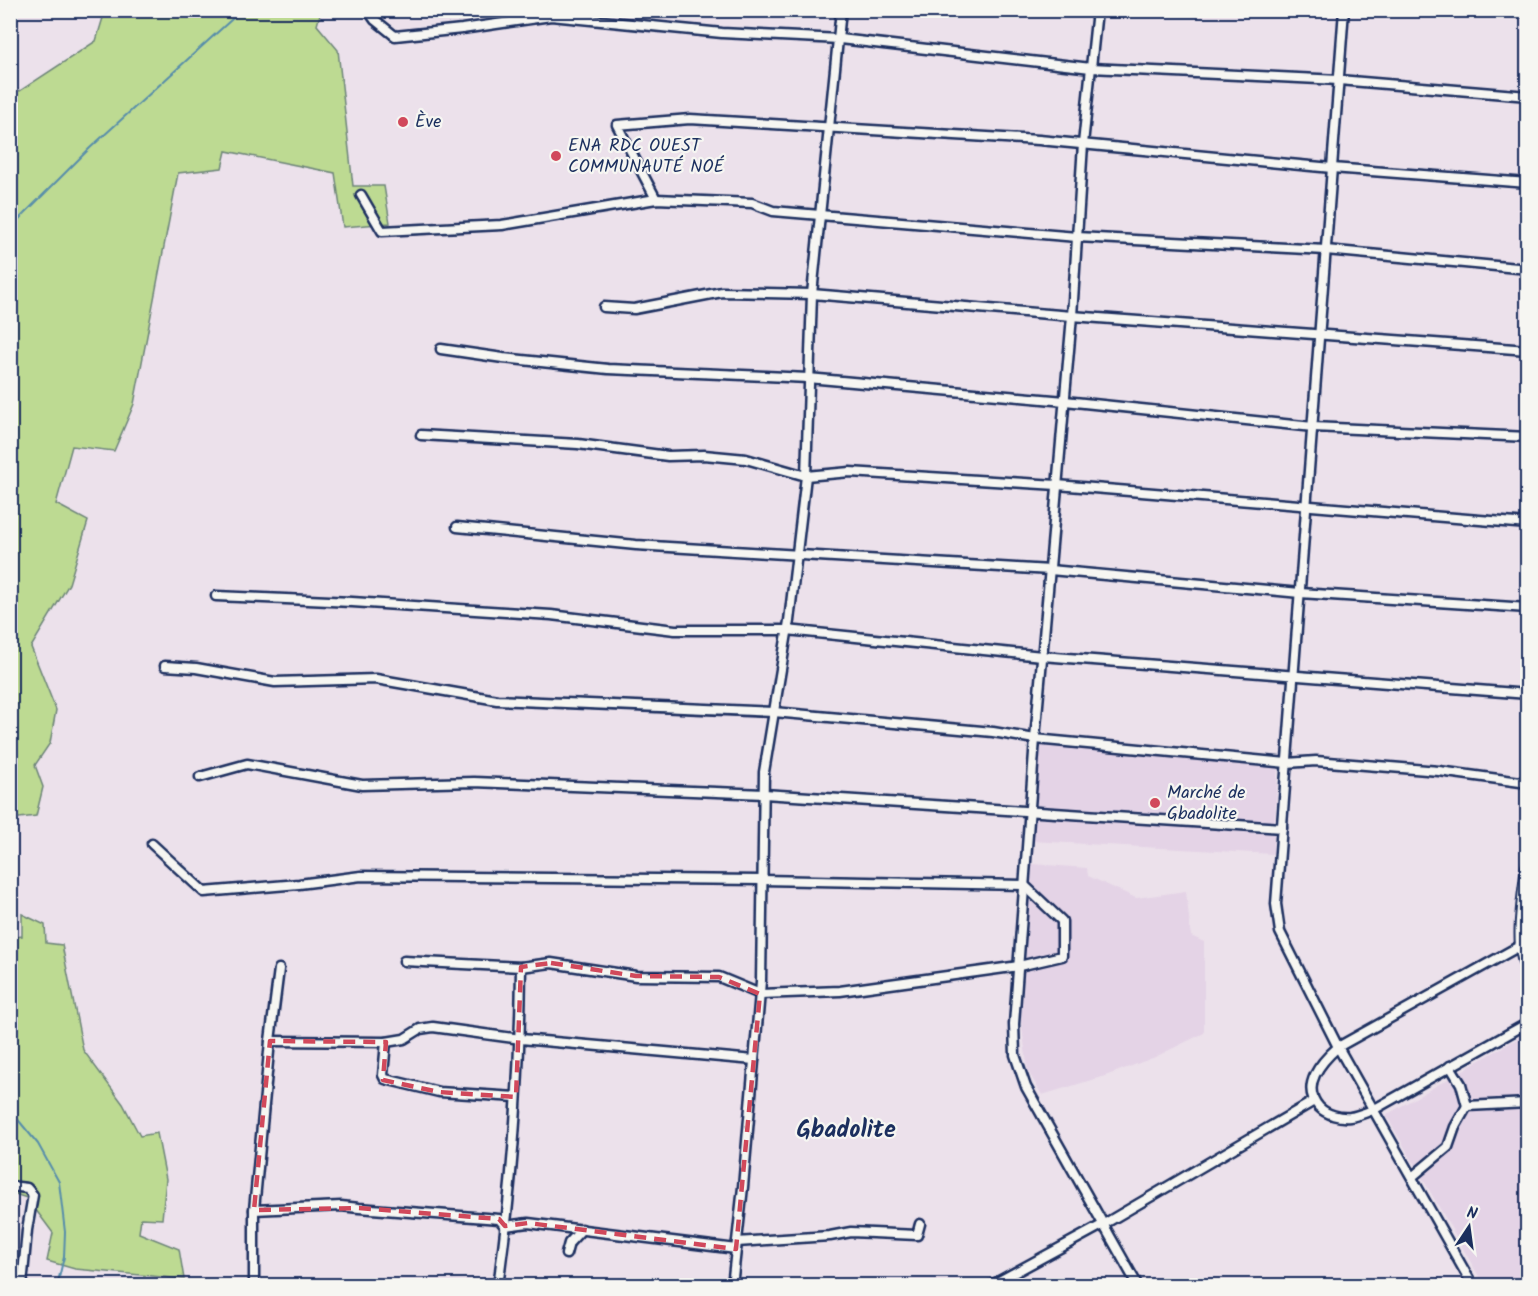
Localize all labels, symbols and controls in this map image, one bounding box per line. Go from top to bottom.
place label: Ève [415,108,441,137]
marker: Ève [396,115,410,129]
place label: ENA RDC OUEST COMMUNAUTÉ NOÉ [568,132,724,182]
marker: ENA RDC OUEST COMMUNAUTÉ NOÉ [549,149,563,163]
place label: Marché de Gbadolite [1167,779,1245,829]
marker: Marché de Gbadolite [1148,796,1162,810]
district label: Gbadolite [796,1111,896,1150]
north arrow [1439,1197,1499,1257]
text: N [1464,1201,1480,1227]

